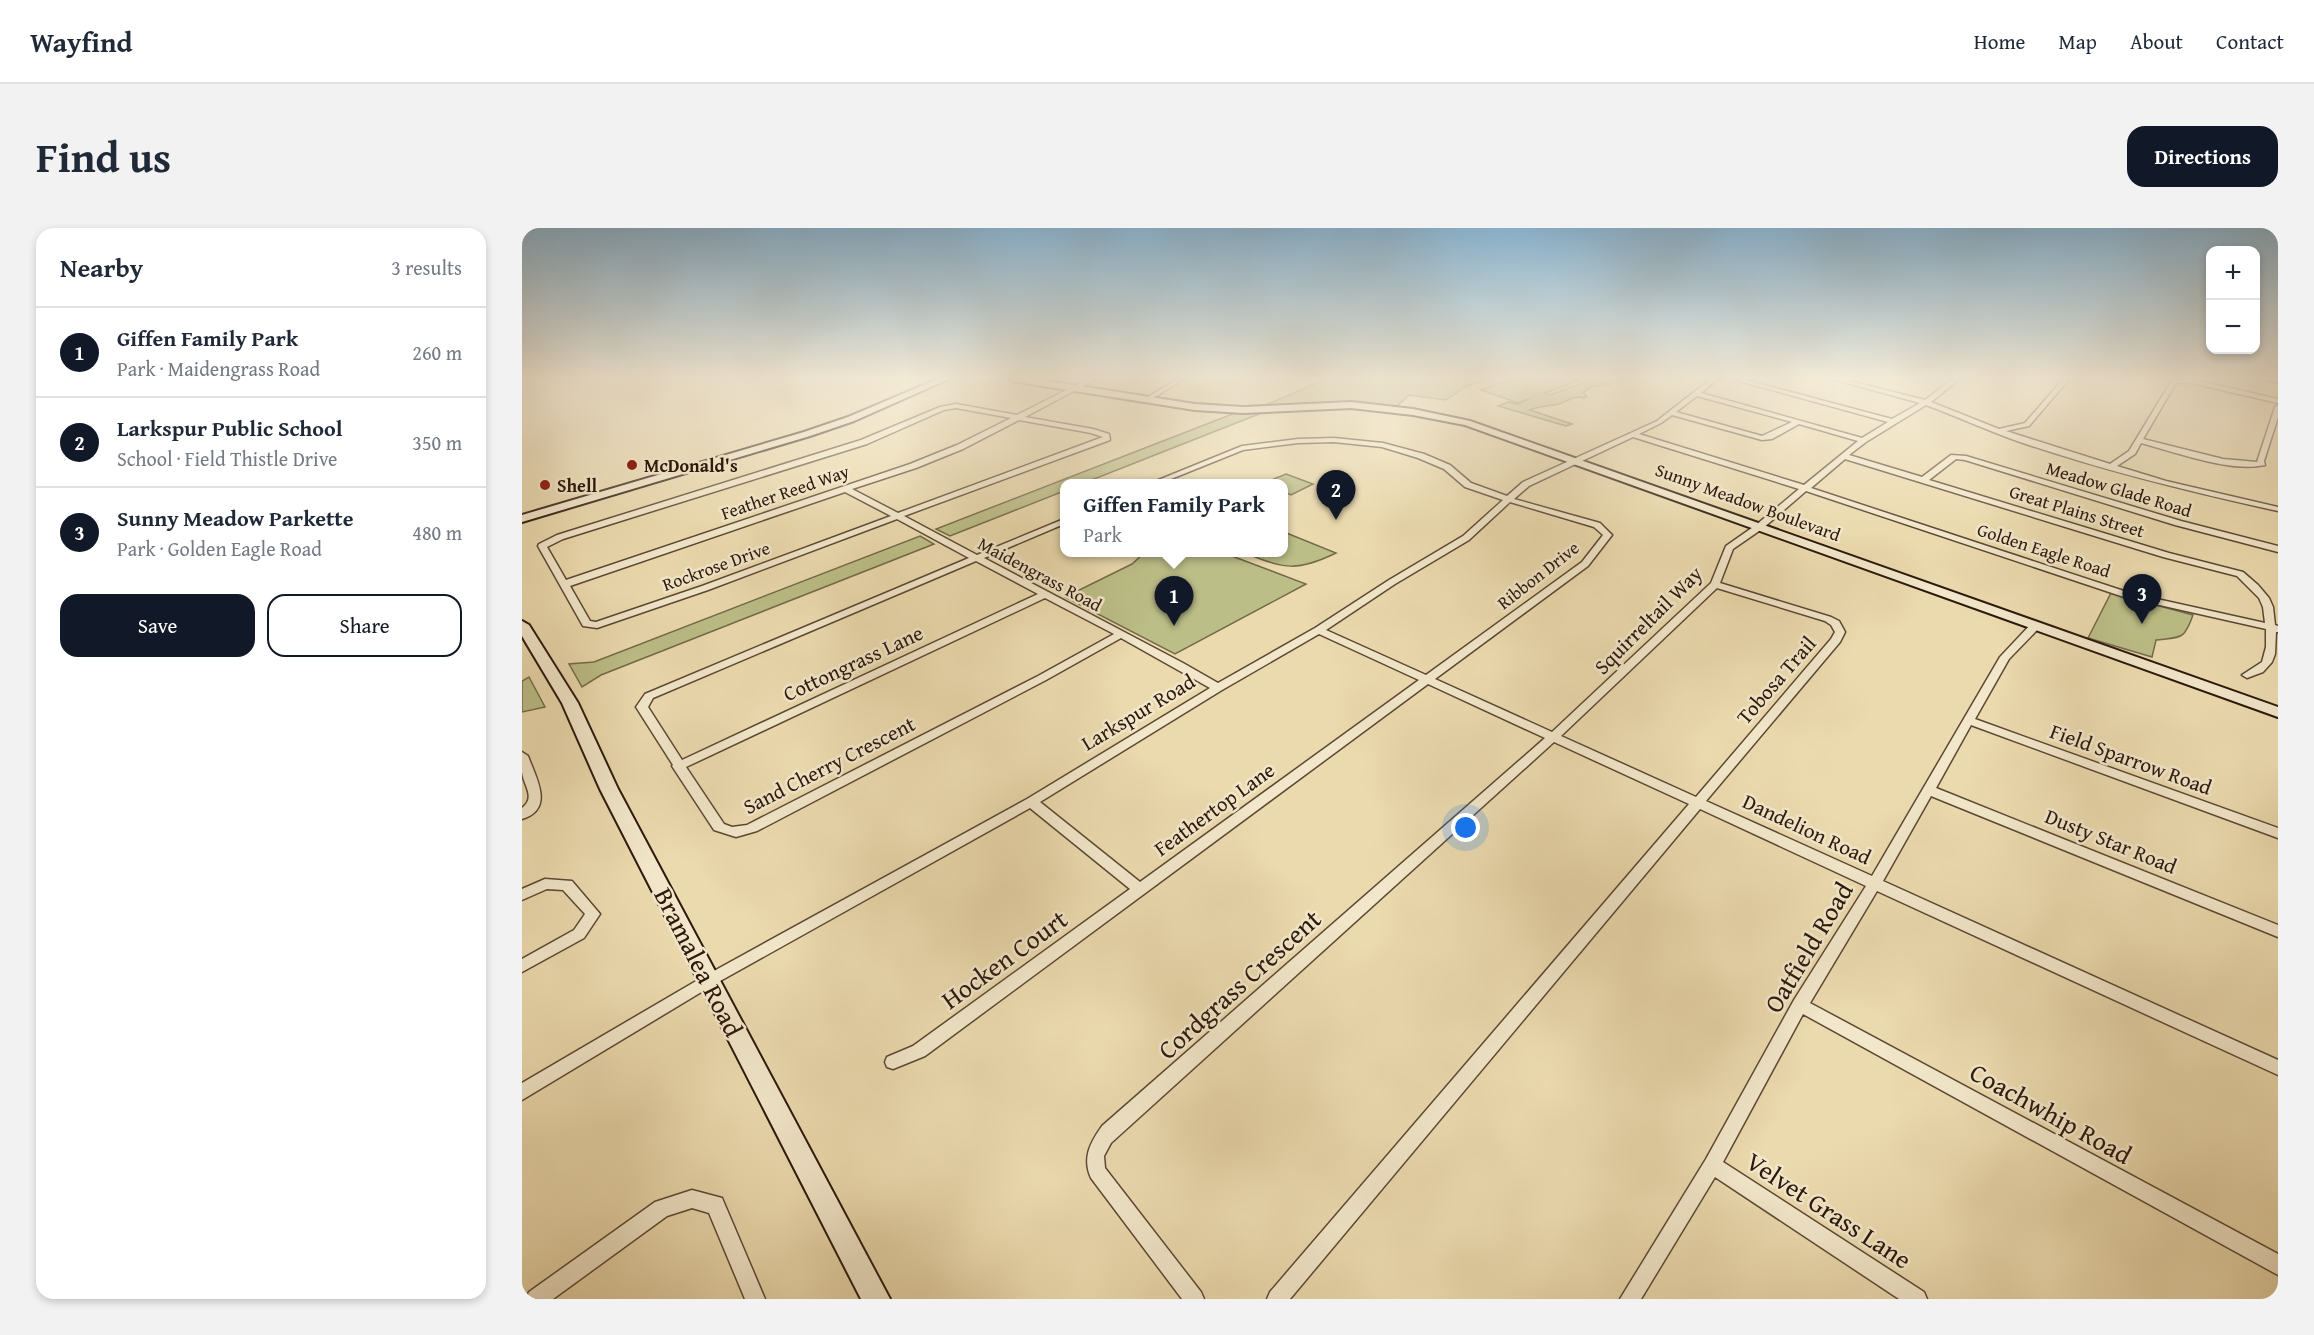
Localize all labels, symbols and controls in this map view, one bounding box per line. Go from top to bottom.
text: Wayfind [30,21,132,62]
text: Home [1974,26,2025,57]
text: Map [2058,26,2097,57]
text: About [2130,26,2183,57]
text: Contact [2216,26,2284,57]
text: Find us [36,126,171,187]
button: Directions [2127,126,2278,187]
map controls [2206,246,2260,354]
button: + [2206,246,2260,300]
text: Nearby [60,248,143,287]
text: 3 results [391,253,462,282]
button: − [2206,300,2260,354]
text: Giffen Family Park [117,322,298,354]
text: 1 [74,338,85,367]
text: 260 m [412,338,462,367]
text: Park · Maidengrass Road [117,354,320,383]
text: Larkspur Public School [117,412,343,444]
text: 2 [74,428,85,457]
text: 350 m [412,428,462,457]
text: School · Field Thistle Drive [117,444,338,473]
place label: McDonald's [644,452,738,479]
street label: Meadow Glade Road [2043,454,2195,524]
street label: Sunny Meadow Boulevard [1652,456,1845,548]
street label: Feather Reed Way [717,457,853,527]
marker: McDonald's [625,458,639,472]
pin: 2 [1316,470,1356,520]
place label: Shell [557,472,598,499]
marker: Shell [538,478,552,492]
street label: Great Plains Street [2006,478,2149,545]
popup [1060,479,1288,557]
text: Giffen Family Park [1083,488,1265,520]
text: Sunny Meadow Parkette [117,502,354,534]
street label: Golden Eagle Road [1974,516,2114,584]
text: 3 [74,518,85,547]
text: 480 m [412,518,462,547]
text: Park [1083,520,1122,549]
street label: Maidengrass Road [973,530,1107,618]
text: Park · Golden Eagle Road [117,534,322,563]
street label: Rockrose Drive [658,534,774,598]
street label: Ribbon Drive [1491,534,1585,616]
street label: Squirreltail Way [1587,558,1710,681]
pin: 3 [2122,574,2162,624]
pin: 1 [1154,576,1194,626]
button: Save [60,594,255,657]
button: Share [267,594,462,657]
street label: Cottongrass Lane [778,617,928,709]
street label: Tobosa Trail [1729,629,1823,731]
street label: Larkspur Road [1075,665,1201,758]
street label: Sand Cherry Crescent [738,708,921,822]
street label: Field Sparrow Road [2046,715,2217,803]
street label: Feathertop Lane [1147,754,1281,864]
street label: Dandelion Road [1738,786,1877,873]
street label: Dusty Star Road [2040,800,2182,882]
your location [1451,813,1480,842]
street label: Oatfield Road [1754,874,1862,1020]
street label: Bramalea Road [645,881,753,1044]
street label: Hocken Court [933,900,1075,1018]
street label: Cordgrass Crescent [1149,900,1329,1068]
street label: Coachwhip Road [1963,1052,2139,1174]
street label: Velvet Grass Lane [1738,1142,1920,1278]

